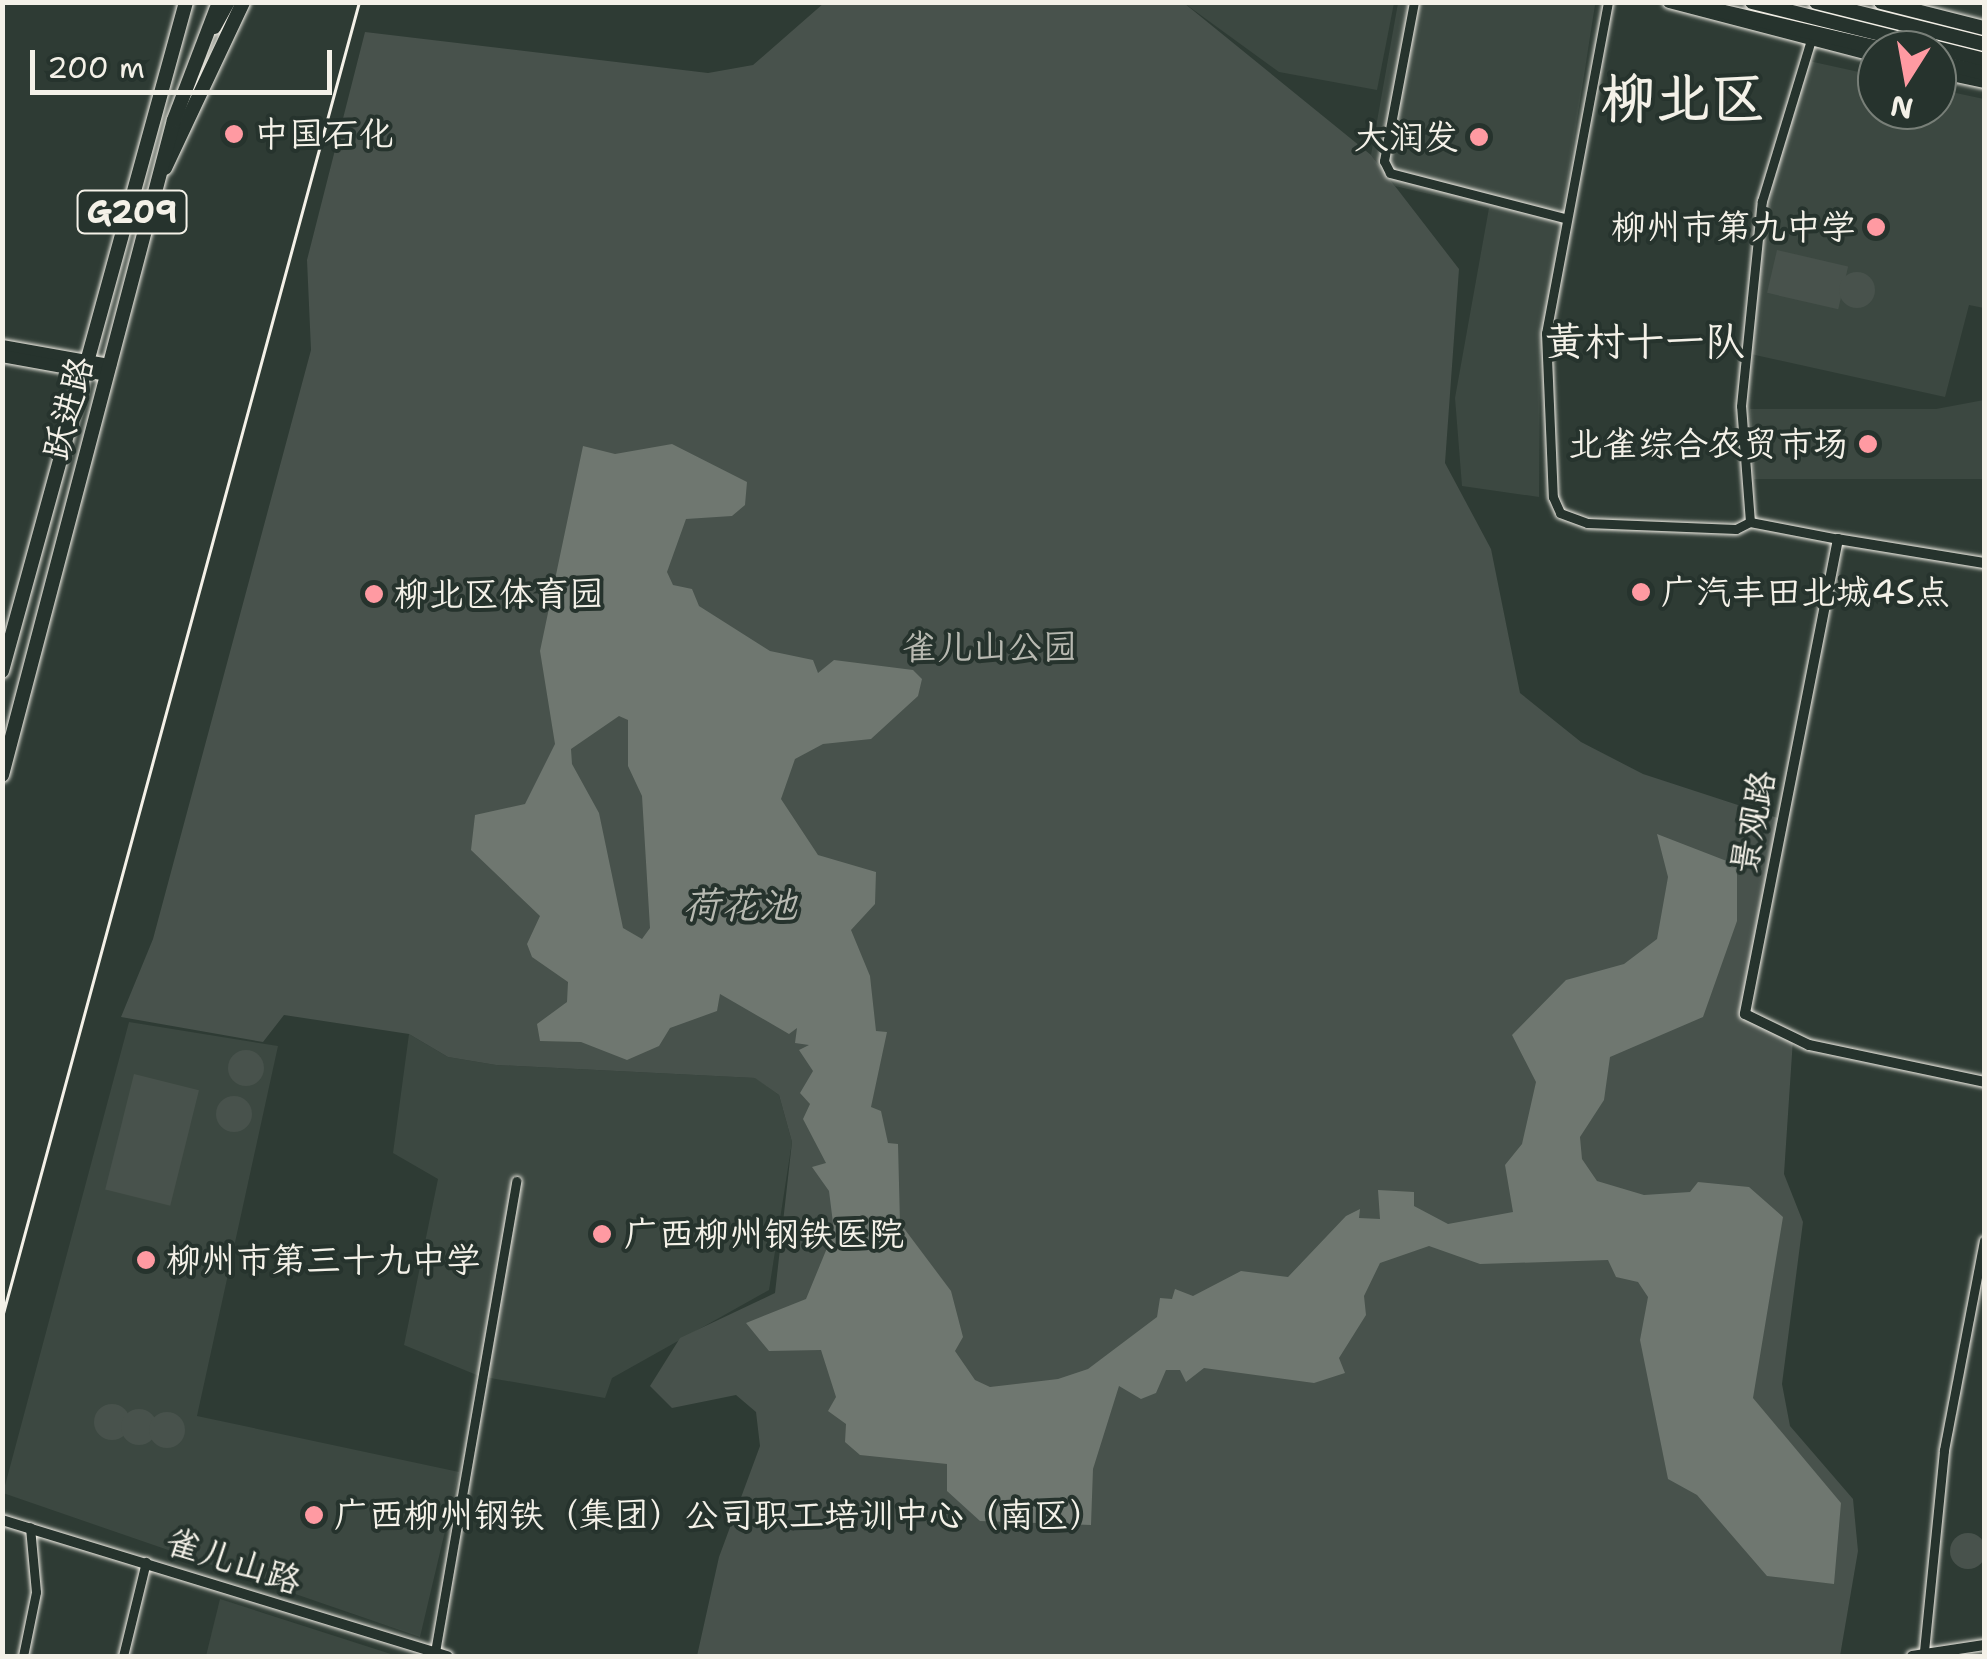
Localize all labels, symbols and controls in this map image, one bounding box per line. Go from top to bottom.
scale bar [35,30,338,92]
north arrow [1857,30,1957,130]
text: 200 m [47,47,145,88]
district label: 柳北区 [1601,66,1765,132]
text: N [1887,87,1916,128]
place label: 中国石化 [254,113,394,155]
place label: 大润发 [1354,116,1459,158]
marker: 中国石化 [223,123,245,145]
marker: 大润发 [1468,126,1490,148]
road number: G209 [74,185,190,239]
place label: 柳州市第九中学 [1611,206,1856,248]
marker: 柳州市第九中学 [1865,216,1887,238]
district label: 黄村十一队 [1545,317,1745,365]
street label: 跃进路 [34,352,102,464]
place label: 北雀综合农贸市场 [1568,423,1848,465]
marker: 北雀综合农贸市场 [1857,433,1879,455]
place label: 广汽丰田北城4S点 [1661,571,1950,613]
place label: 柳北区体育园 [394,573,604,615]
marker: 广汽丰田北城4S点 [1630,581,1652,603]
marker: 柳北区体育园 [363,583,385,605]
park label: 雀儿山公园 [903,626,1077,668]
street label: 景观路 [1722,766,1784,878]
water label: 荷花池 [683,882,797,928]
place label: 广西柳州钢铁医院 [624,1213,904,1255]
marker: 广西柳州钢铁医院 [589,1221,615,1247]
place label: 柳州市第三十九中学 [166,1239,481,1281]
marker: 柳州市第三十九中学 [135,1249,157,1271]
place label: 广西柳州钢铁（集团）公司职工培训中心（南区） [334,1494,1104,1536]
marker: 广西柳州钢铁（集团）公司职工培训中心（南区） [303,1504,325,1526]
street label: 雀儿山路 [161,1519,307,1603]

